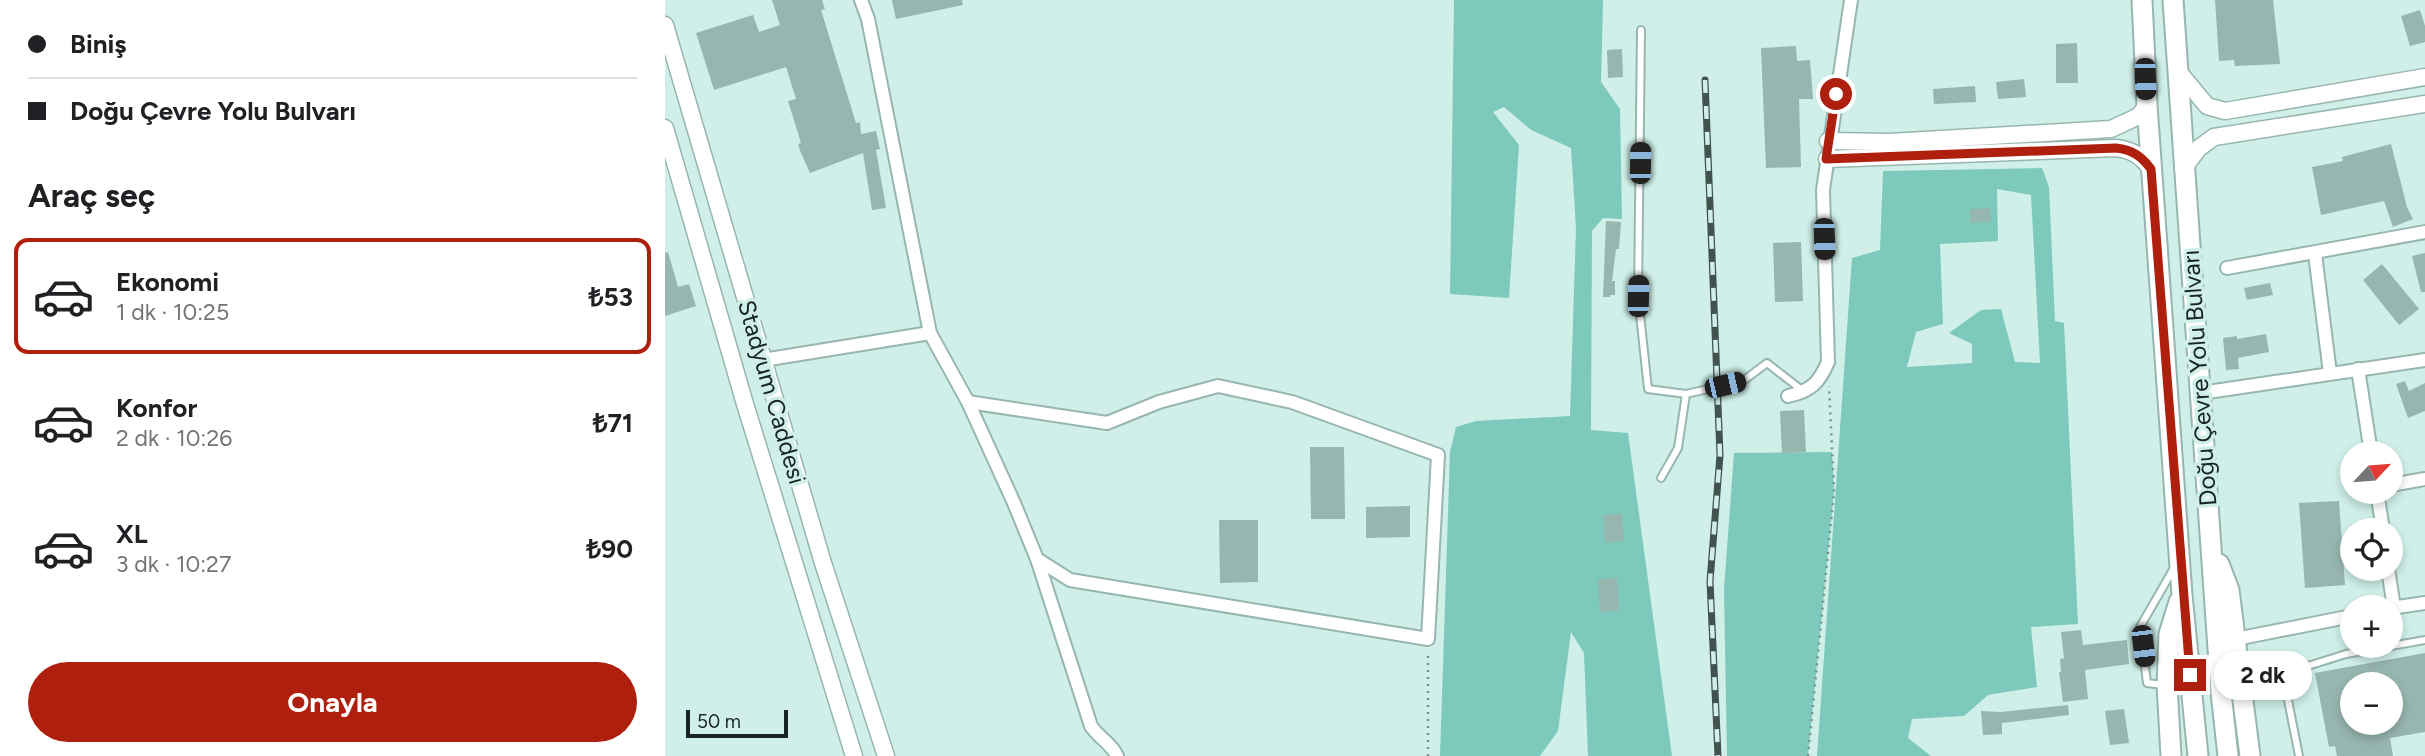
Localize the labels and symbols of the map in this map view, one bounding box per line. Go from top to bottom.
car [2134,58,2157,100]
route start [1820,78,1852,110]
car [1630,142,1651,184]
car [1813,218,1836,260]
street label: Doğu Çevre Yolu Bulvarı [2176,249,2222,507]
car [1628,275,1649,317]
street label: Stadyum Caddesi [732,297,812,487]
car [1703,370,1748,400]
north arrow [2340,441,2403,504]
car [2131,624,2156,668]
callout: 2 dk [2215,650,2313,700]
route end [2174,659,2206,691]
scale bar [686,707,787,739]

